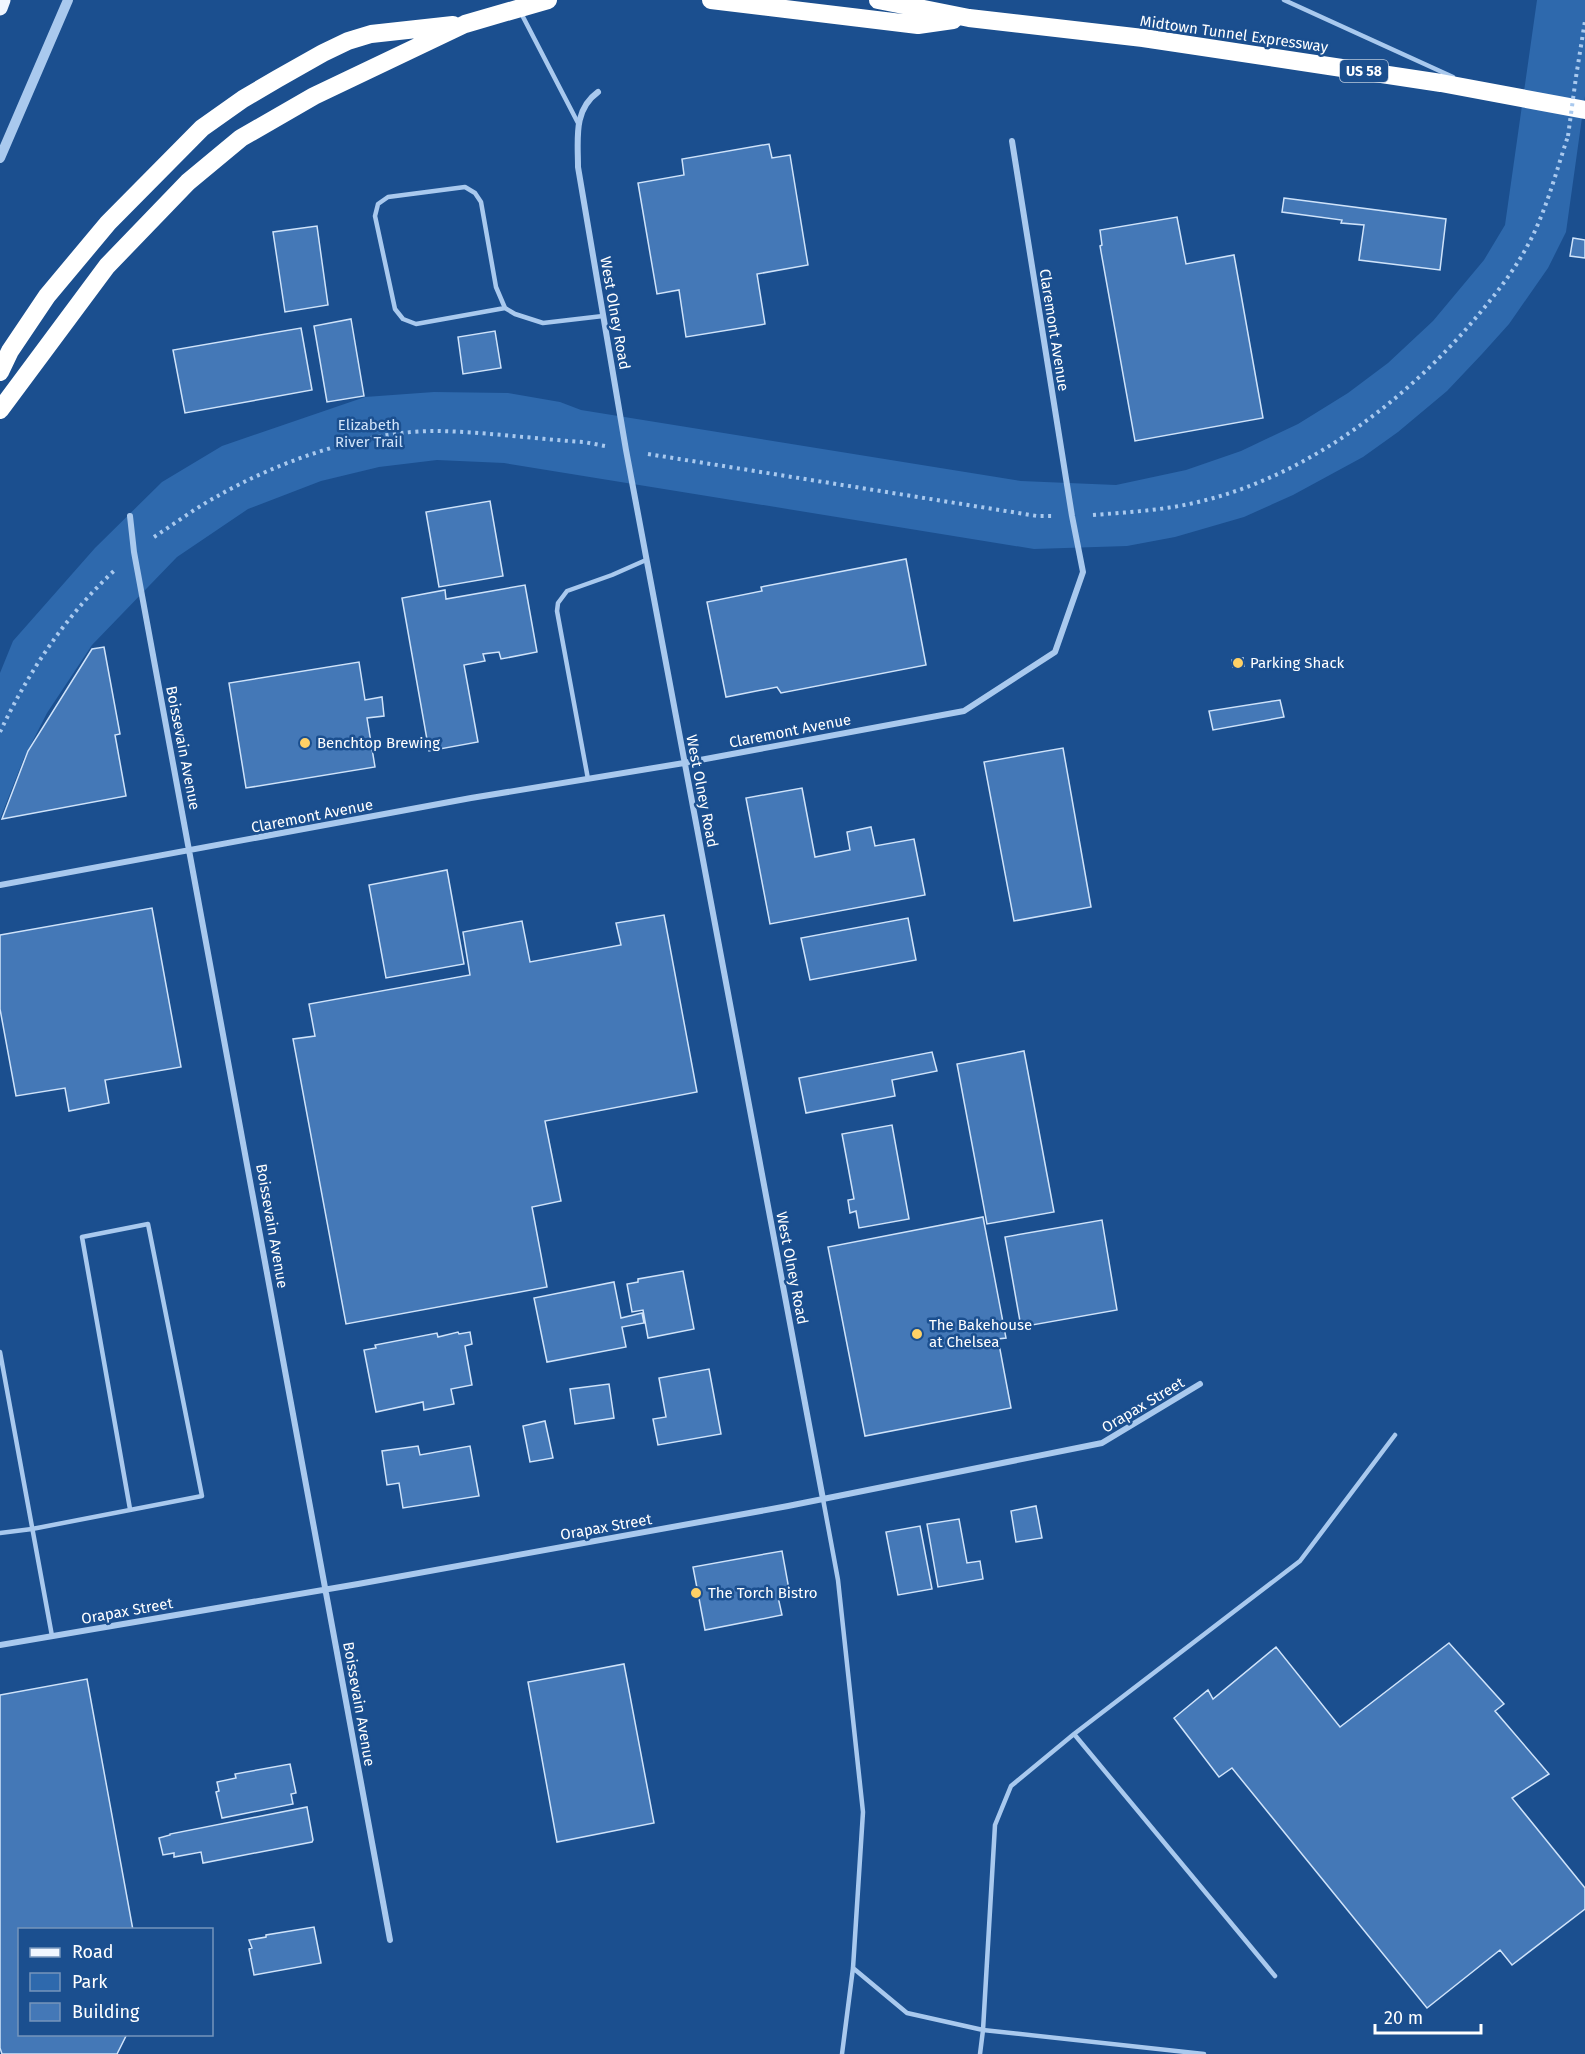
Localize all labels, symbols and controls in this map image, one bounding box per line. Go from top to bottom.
street label: Midtown Tunnel Expressway [1139,12,1330,56]
road number: US 58 [1340,60,1388,82]
street label: West Olney Road [596,255,634,371]
street label: Claremont Avenue [1035,267,1073,393]
park label: Elizabeth River Trail [335,416,404,451]
place label: Parking Shack [1250,654,1345,672]
marker: Parking Shack [1231,656,1245,670]
street label: Boissevain Avenue [162,684,204,812]
street label: Claremont Avenue [728,710,852,752]
street label: West Olney Road [682,733,722,849]
place label: Benchtop Brewing [317,734,440,752]
marker: Benchtop Brewing [298,736,312,750]
street label: Claremont Avenue [250,795,374,837]
street label: Boissevain Avenue [252,1162,292,1290]
street label: West Olney Road [772,1210,812,1326]
place label: The Bakehouse at Chelsea [929,1316,1032,1351]
marker: The Bakehouse at Chelsea [910,1327,924,1341]
street label: Orapax Street [1099,1373,1188,1437]
street label: Orapax Street [559,1510,654,1544]
place label: The Torch Bistro [708,1584,818,1602]
marker: The Torch Bistro [689,1586,703,1600]
street label: Orapax Street [80,1594,175,1628]
street label: Boissevain Avenue [339,1640,379,1768]
legend [18,1928,213,2036]
text: Road [72,1941,114,1963]
text: Park [72,1971,108,1993]
scale bar [1375,1997,1482,2035]
text: Building [72,2001,140,2023]
text: 20 m [1384,2007,1423,2029]

